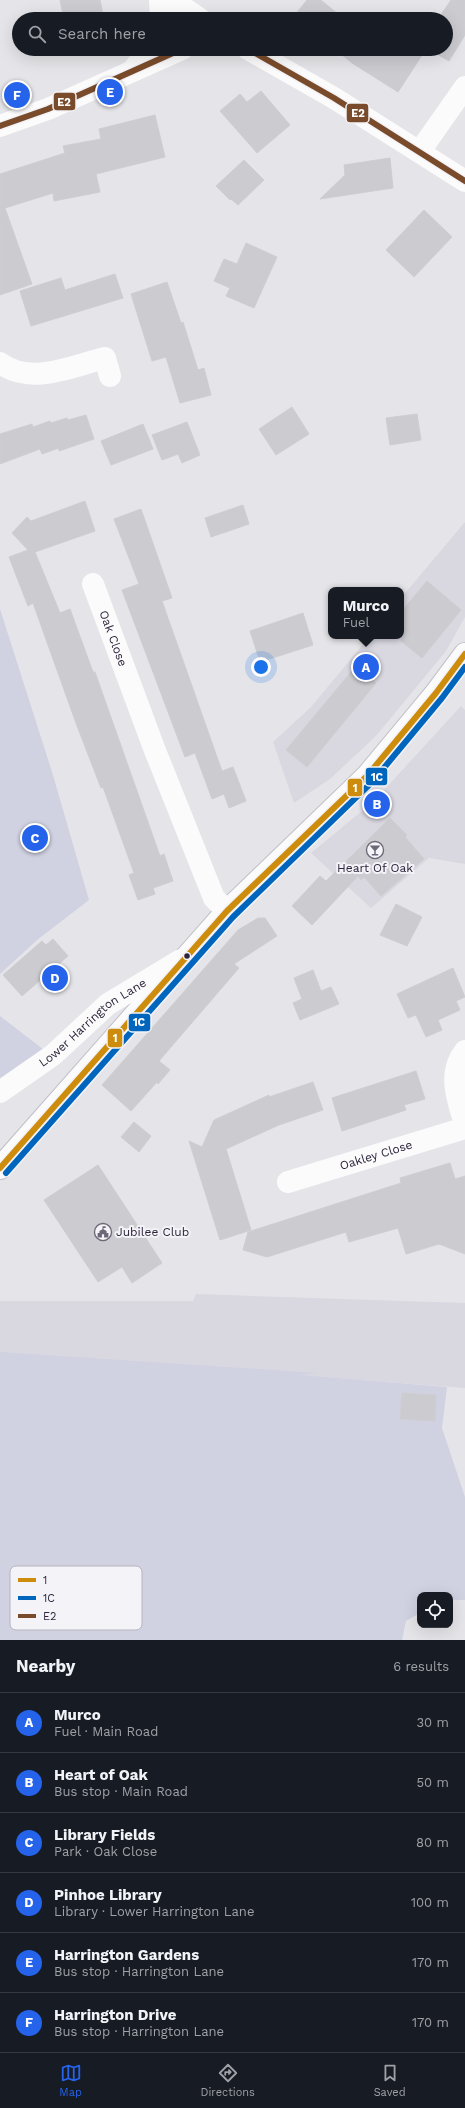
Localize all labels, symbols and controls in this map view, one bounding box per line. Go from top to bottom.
search box [12,12,453,56]
icon: search [26,23,48,45]
text: Search here [58,25,146,43]
pin: E [97,77,123,107]
pin: F [4,80,30,110]
line badge: E2 [53,92,76,111]
text: E2 [57,96,71,109]
line badge: E2 [346,103,369,123]
text: E2 [351,107,365,120]
popup [328,587,404,639]
text: Murco [343,597,389,615]
street label: Oak Close [96,608,130,668]
text: Fuel [343,615,370,630]
pin: A [353,652,379,682]
your location [251,657,271,677]
line badge: 1C [365,767,388,786]
text: 1C [371,771,384,784]
line badge: 1 [347,778,363,797]
text: 1 [353,782,357,795]
pin: B [364,789,390,819]
pin: C [22,823,48,853]
bar icon: Heart Of Oak [365,840,385,860]
place label: Heart Of Oak [337,861,413,875]
unlabelled marker [182,951,192,961]
pin: D [42,963,68,993]
street label: Lower Harrington Lane [36,976,149,1070]
line badge: 1C [128,1013,151,1032]
text: 1C [133,1016,146,1029]
line badge: 1 [107,1028,123,1048]
text: 1 [113,1032,117,1045]
street label: Oakley Close [338,1137,414,1173]
public building icon: Jubilee Club [93,1222,113,1242]
place label: Jubilee Club [116,1225,189,1239]
legend [10,1566,142,1630]
text: 1 [43,1574,47,1587]
text: 1C [43,1592,55,1605]
map controls [417,1592,453,1628]
button: locate [417,1592,453,1628]
text: E2 [43,1610,56,1623]
text: Nearby [16,1656,75,1676]
text: 6 results [393,1659,449,1674]
text: Murco [54,1706,101,1724]
text: A [25,1715,33,1730]
text: 30 m [417,1715,449,1730]
text: Fuel · Main Road [54,1724,158,1739]
text: Heart of Oak [54,1766,148,1784]
text: B [25,1775,33,1790]
text: 50 m [417,1775,449,1790]
text: Bus stop · Main Road [54,1784,188,1799]
text: Library Fields [54,1826,155,1844]
text: C [25,1835,33,1850]
text: 80 m [416,1835,449,1850]
text: Park · Oak Close [54,1844,157,1859]
text: Pinhoe Library [54,1886,162,1904]
text: D [24,1895,34,1910]
text: 100 m [411,1895,449,1910]
text: Library · Lower Harrington Lane [54,1904,254,1919]
text: Harrington Gardens [54,1946,199,1964]
text: E [25,1955,33,1970]
text: 170 m [412,1955,449,1970]
text: Bus stop · Harrington Lane [54,1964,224,1979]
text: Harrington Drive [54,2006,176,2024]
text: F [25,2015,33,2030]
text: 170 m [412,2015,449,2030]
text: Bus stop · Harrington Lane [54,2024,224,2039]
tab: Map [59,2062,82,2099]
tab: Directions [201,2062,255,2099]
tab: Saved [374,2062,406,2099]

